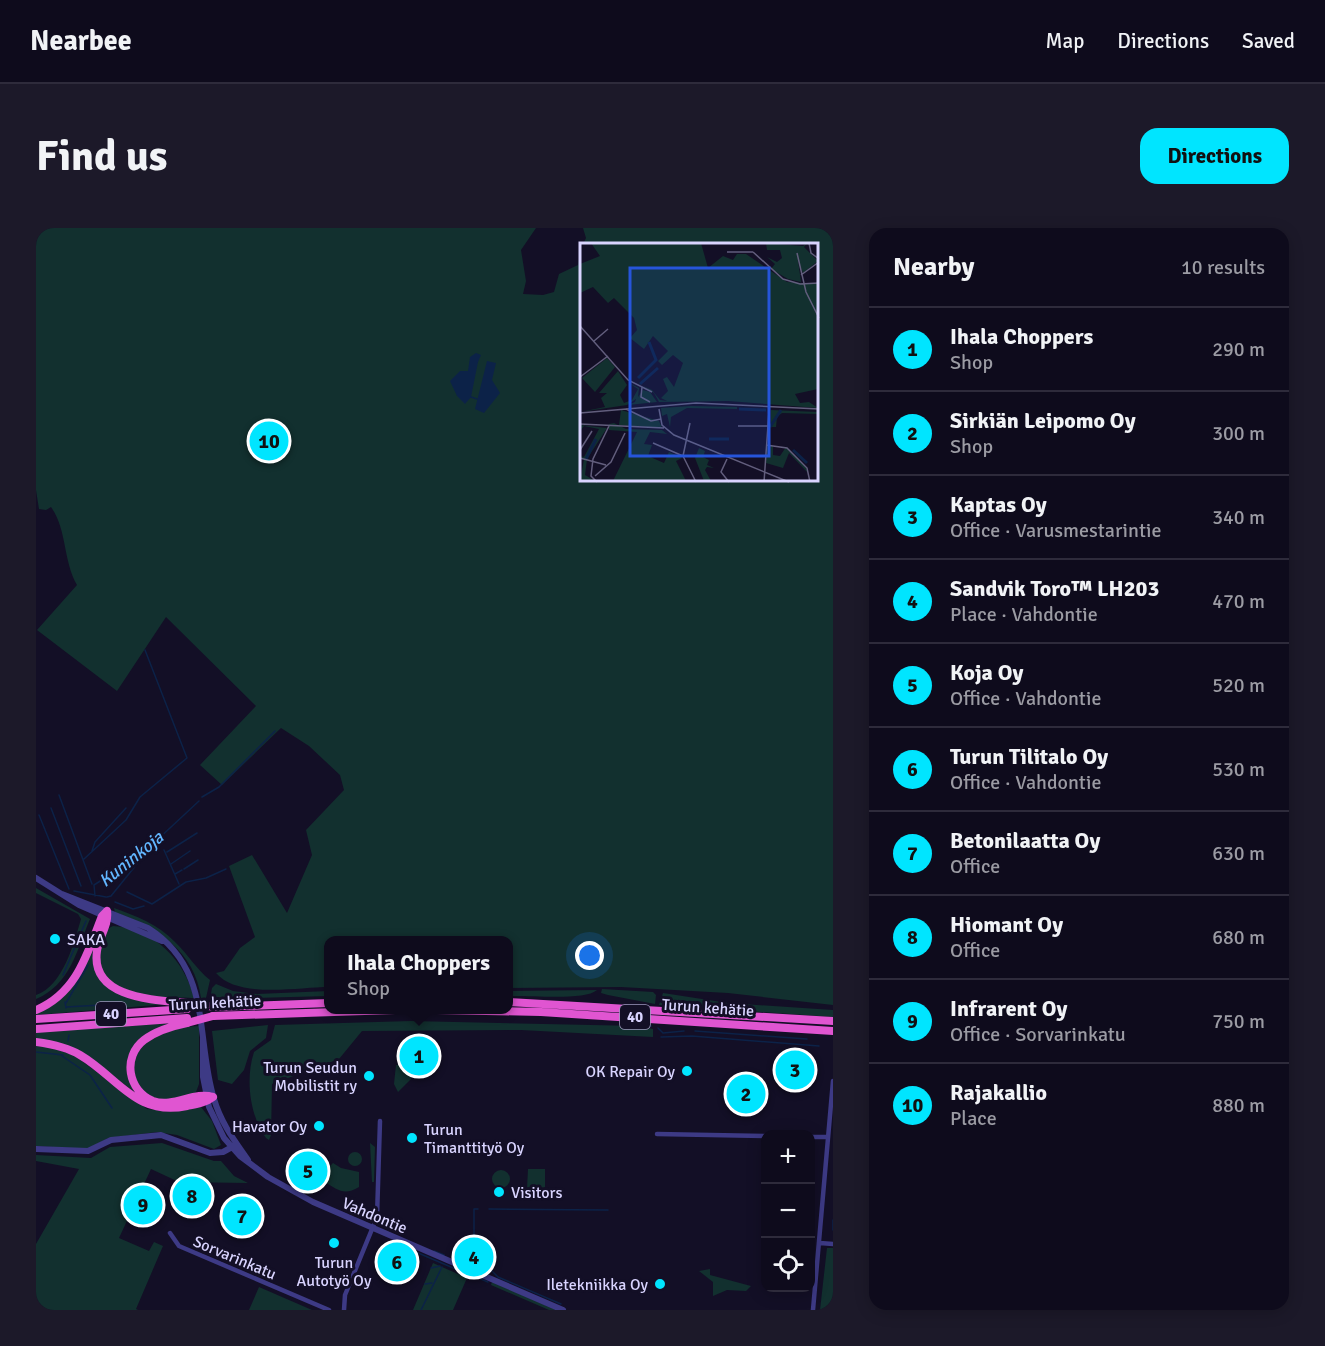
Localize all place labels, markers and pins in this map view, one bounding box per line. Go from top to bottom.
pin: 10 [250,418,288,464]
place label: SAKA [67,930,105,950]
marker: SAKA [48,932,62,946]
pin: 1 [400,1034,439,1078]
pin: 3 [776,1048,814,1092]
place label: Turun Seudun Mobilistit ry [263,1058,358,1096]
place label: OK Repair Oy [586,1062,676,1082]
marker: OK Repair Oy [680,1064,694,1078]
marker: Turun Seudun Mobilistit ry [362,1069,376,1083]
pin: 2 [726,1072,766,1116]
place label: Havator Oy [232,1117,308,1137]
marker: Havator Oy [312,1119,326,1133]
place label: Turun Timanttityö Oy [424,1120,525,1158]
marker: Turun Timanttityö Oy [405,1131,419,1145]
pin: 5 [288,1148,328,1194]
pin: 8 [172,1174,212,1218]
pin: 9 [124,1182,162,1228]
place label: Visitors [511,1183,562,1203]
marker: Visitors [492,1185,506,1199]
pin: 7 [222,1194,262,1238]
pin: 4 [454,1234,494,1280]
marker: Turun Autotyö Oy [327,1236,341,1250]
pin: 6 [378,1240,416,1284]
place label: Turun Autotyö Oy [297,1253,372,1291]
place label: Iletekniikka Oy [546,1275,649,1295]
marker: Iletekniikka Oy [653,1277,667,1291]

